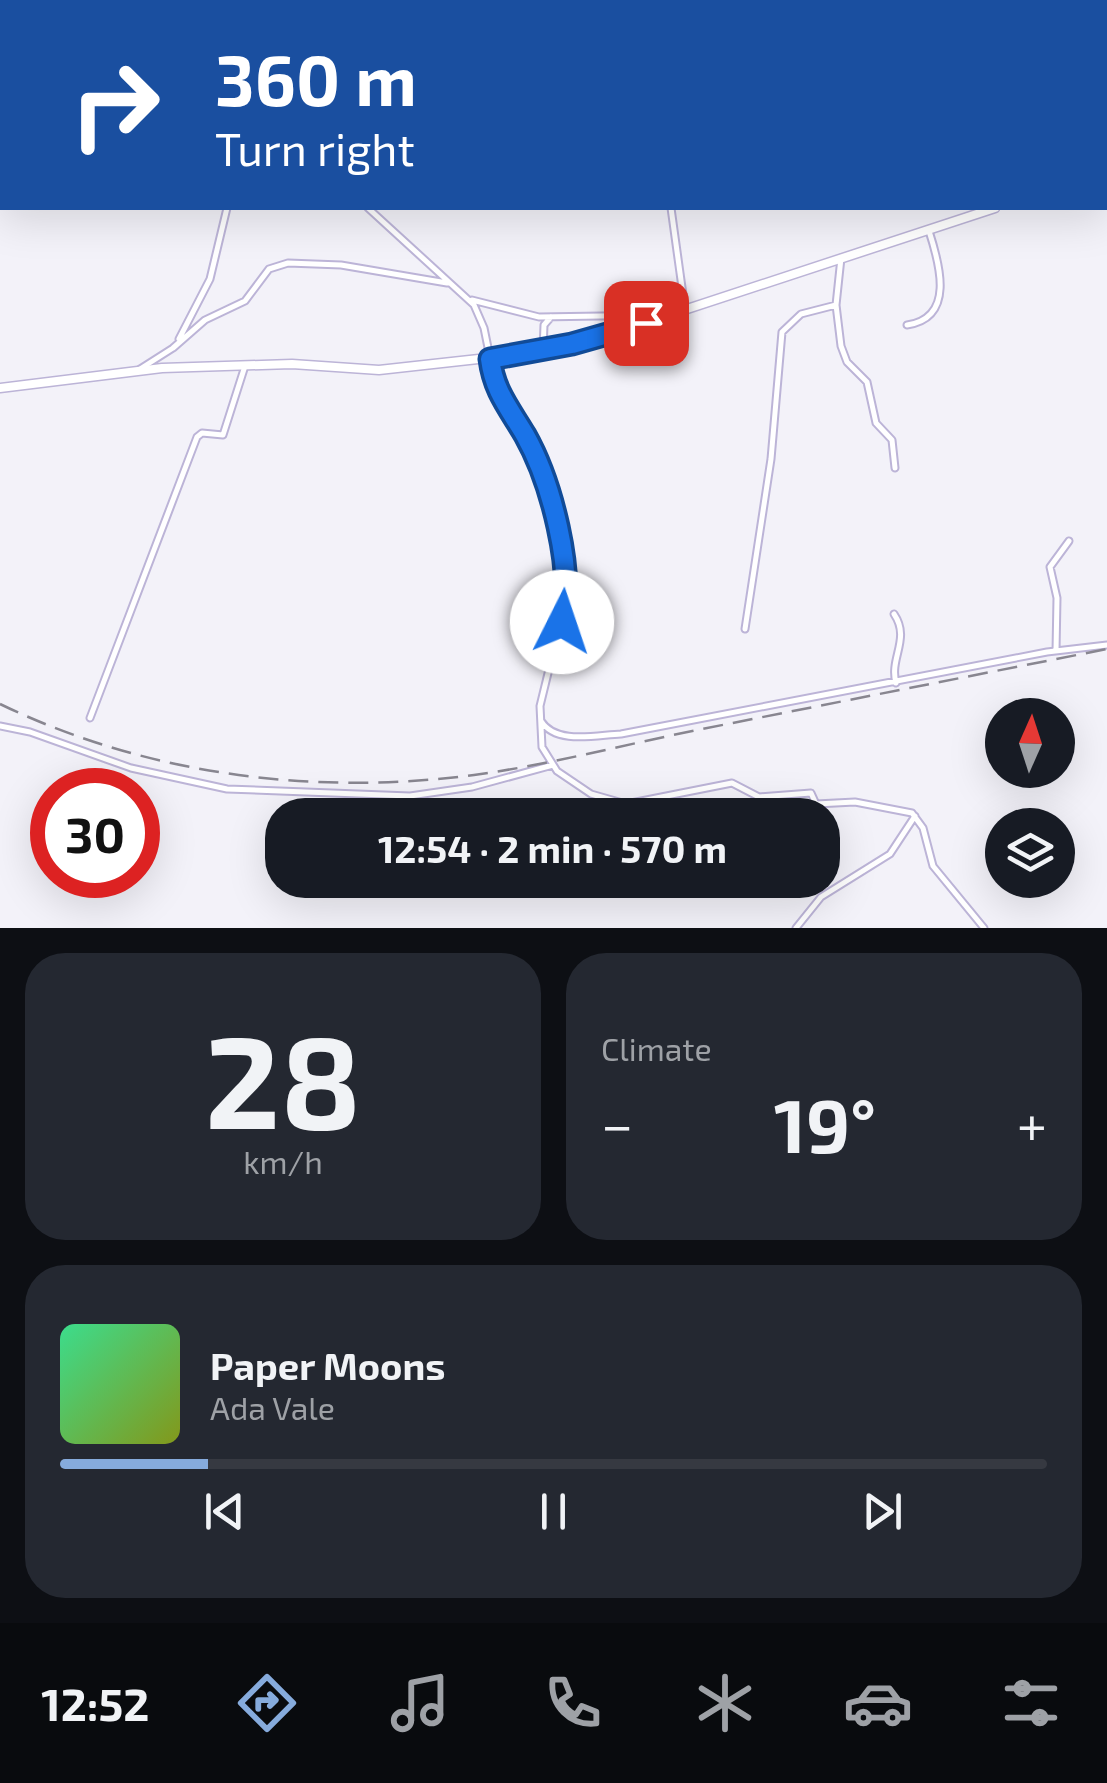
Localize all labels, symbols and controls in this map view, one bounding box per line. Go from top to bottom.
text: 360 m [215,36,417,120]
icon: right [50,40,180,170]
text: Turn right [215,121,415,175]
pin [604,281,689,366]
icon: arrive [619,296,674,351]
position arrow [510,570,614,674]
north arrow [985,698,1075,788]
map controls [985,698,1075,898]
speed limit sign: 30 [30,768,160,898]
button: layers [985,808,1075,898]
text: 12:54 · 2 min · 570 m [378,825,727,871]
text: 28 [205,999,361,1155]
text: Climate [601,1029,712,1067]
text: 19° [774,1078,876,1168]
text: − [601,1090,633,1156]
text: + [1017,1090,1047,1156]
text: km/h [243,1142,323,1180]
text: Paper Moons [210,1342,446,1388]
text: Ada Vale [210,1388,335,1426]
icon: previous [197,1484,252,1539]
icon: pause [526,1484,581,1539]
icon: next [855,1484,910,1539]
icon: directions [232,1668,302,1738]
icon: music [385,1668,455,1738]
icon: phone [538,1668,608,1738]
icon: climate [690,1668,760,1738]
icon: car [843,1668,913,1738]
icon: filters [996,1668,1066,1738]
text: 12:52 [41,1676,149,1730]

